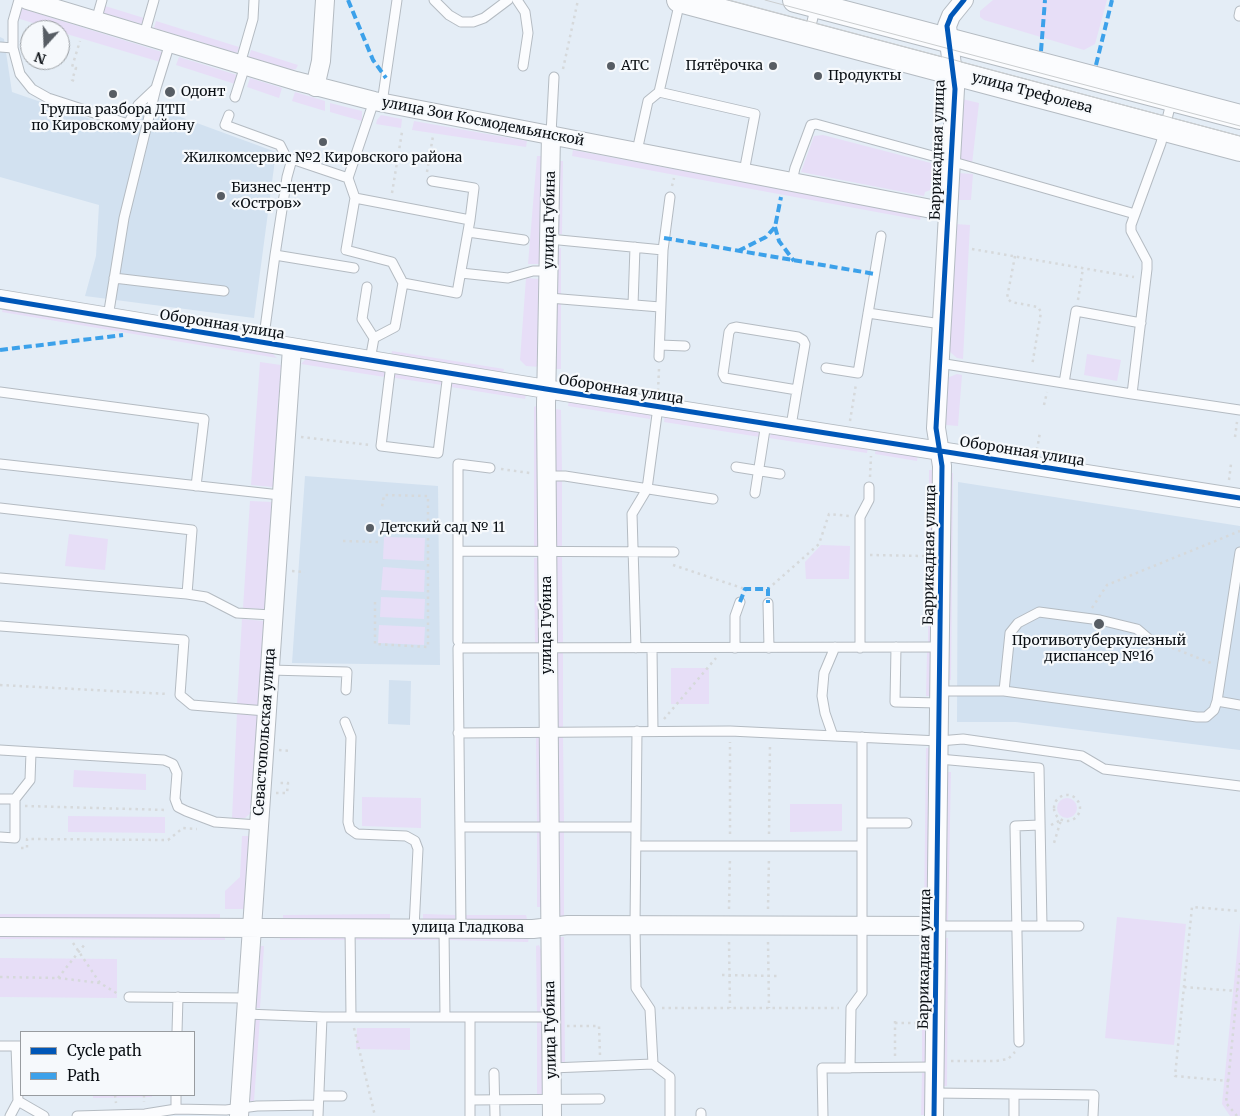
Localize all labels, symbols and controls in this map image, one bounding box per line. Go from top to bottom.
north arrow [20,20,70,70]
text: N [32,48,48,69]
place label: АТС [621,58,649,74]
place label: Пятёрочка [686,58,763,74]
marker: АТС [605,60,617,72]
marker: Пятёрочка [767,60,779,72]
place label: Продукты [828,68,902,84]
street label: улица Трефолева [970,69,1094,117]
marker: Продукты [812,70,824,82]
street label: Баррикадная улица [927,79,949,221]
place label: Одонт [181,84,225,100]
marker: Одонт [163,85,177,99]
marker: Группа разбора ДТП по Кировскому району [107,88,119,100]
street label: улица Зои Космодемьянской [380,94,586,150]
place label: Группа разбора ДТП по Кировскому району [31,102,195,134]
marker: Жилкомсервис №2 Кировского района [317,136,329,148]
place label: Жилкомсервис №2 Кировского района [184,150,462,166]
street label: улица Губина [541,171,559,269]
place label: Бизнес-центр «Остров» [231,180,330,212]
marker: Бизнес-центр «Остров» [215,190,227,202]
street label: Оборонная улица [159,307,285,343]
street label: Оборонная улица [558,372,684,408]
street label: Оборонная улица [959,434,1085,470]
street label: Баррикадная улица [920,484,940,626]
place label: Детский сад № 11 [380,520,505,536]
marker: Детский сад № 11 [364,522,376,534]
street label: улица Губина [539,576,555,674]
marker: Противотуберкулезный диспансер №16 [1092,617,1106,631]
place label: Противотуберкулезный диспансер №16 [1012,633,1186,666]
street label: Севастопольская улица [251,648,279,816]
street label: Баррикадная улица [915,888,935,1030]
street label: улица Гладкова [412,920,524,936]
street label: улица Губина [542,981,560,1079]
legend [20,1031,195,1096]
text: Cycle path [67,1041,142,1060]
text: Path [67,1066,100,1085]

